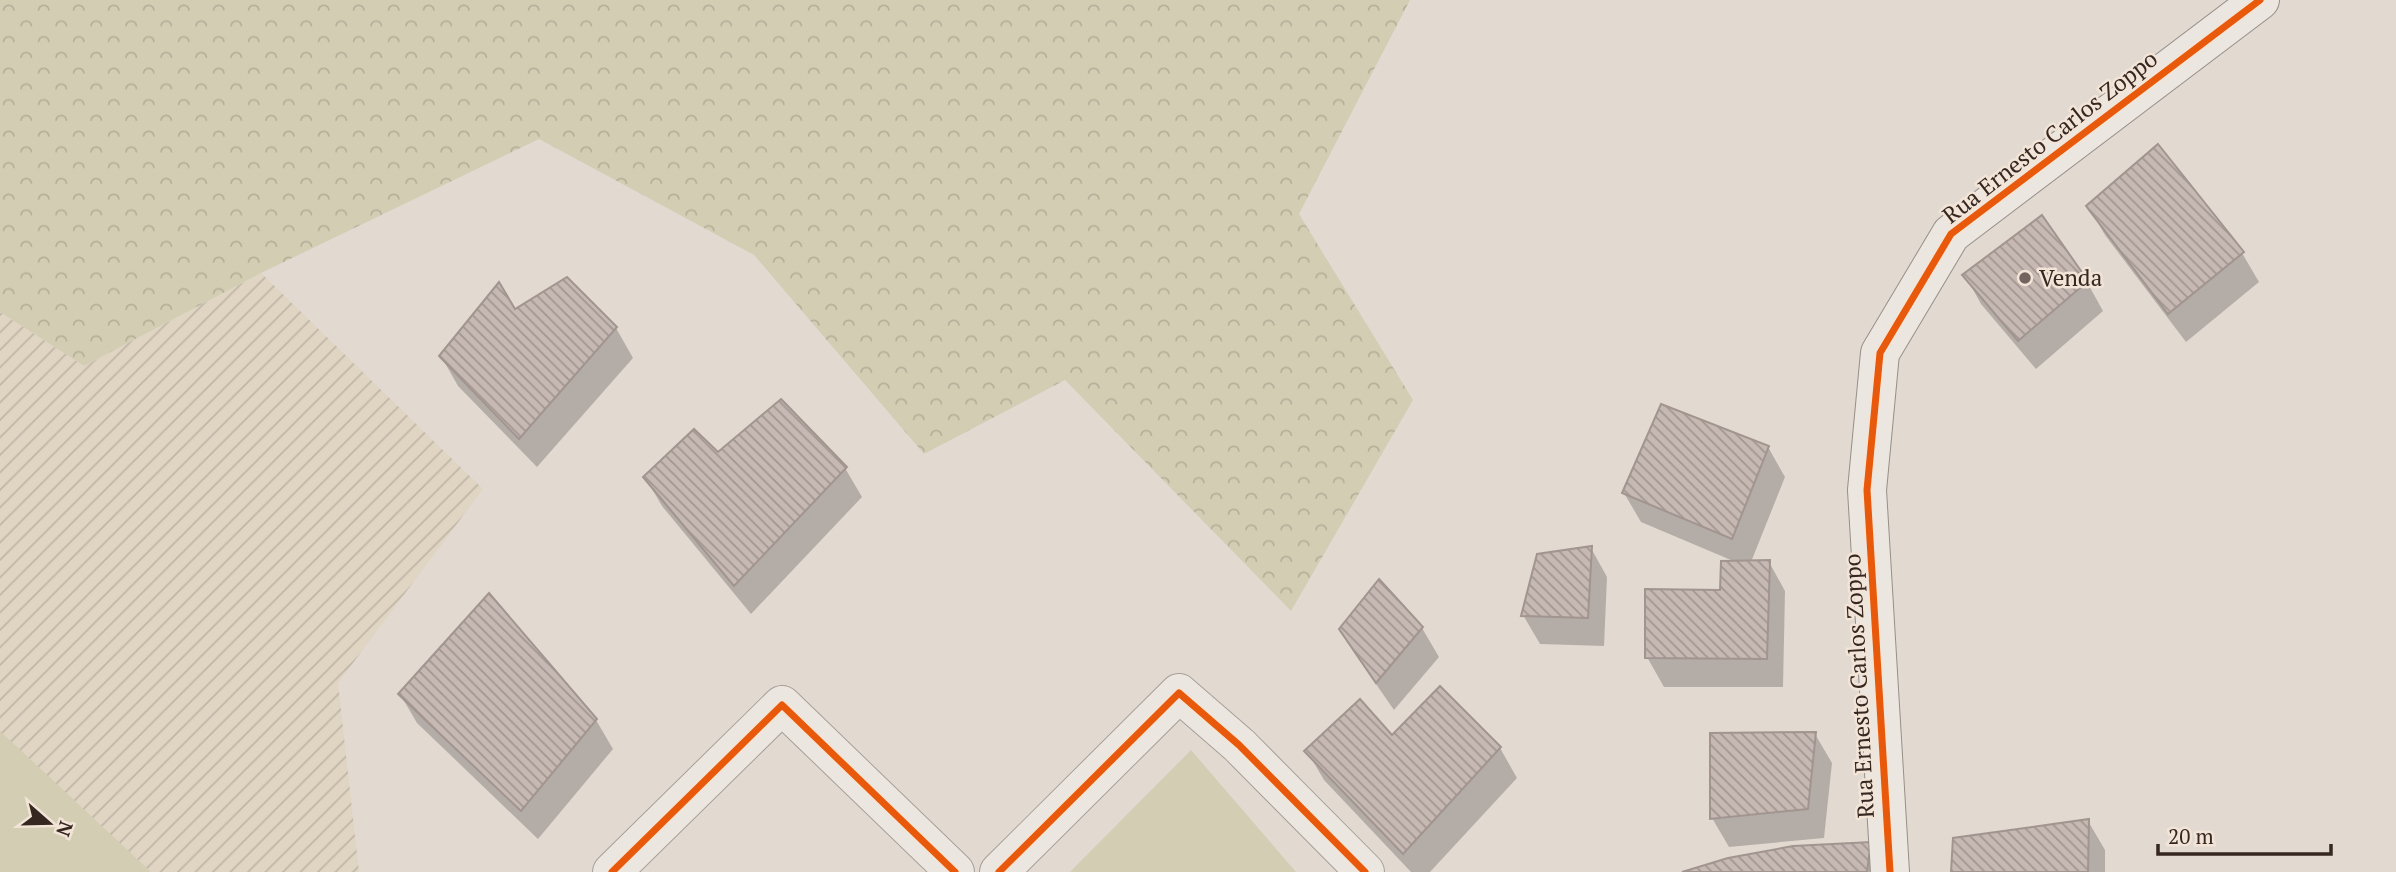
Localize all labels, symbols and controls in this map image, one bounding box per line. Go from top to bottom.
street label: Rua Ernesto Carlos Zoppo [1936,43,2164,230]
place label: Venda [2039,262,2103,293]
marker: Venda [2017,270,2033,286]
street label: Rua Ernesto Carlos Zoppo [1836,553,1881,819]
north arrow [14,788,84,858]
scale bar [2158,812,2331,856]
text: N [51,818,80,841]
text: 20 m [2168,822,2214,850]

